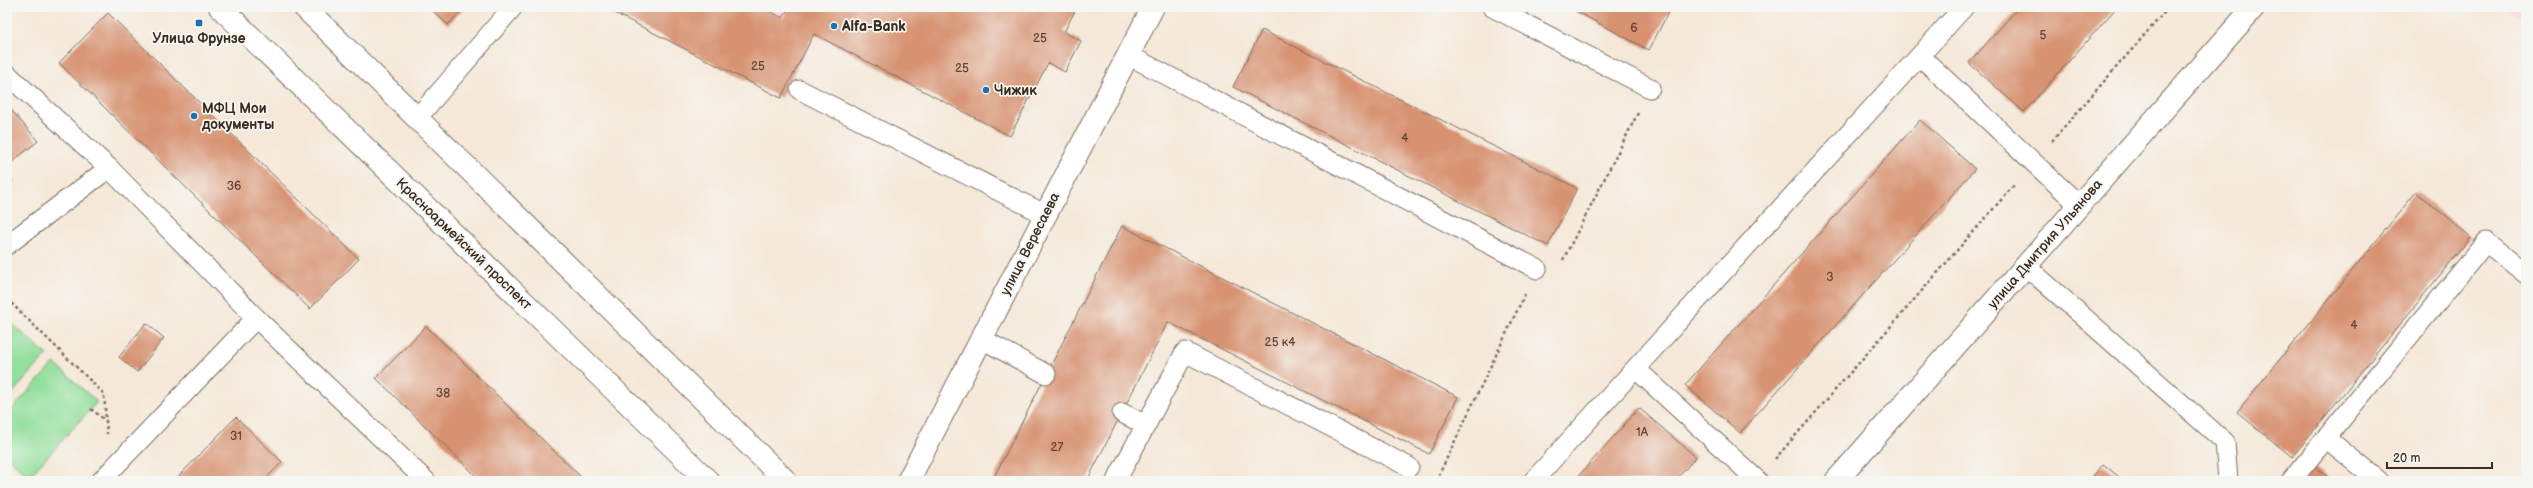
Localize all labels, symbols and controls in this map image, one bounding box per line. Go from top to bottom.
marker: Улица Фрунзе [194,18,204,28]
place label: Alfa-Bank [841,18,906,35]
marker: Alfa-Bank [829,21,839,31]
house number: 6 [1630,21,1638,36]
house number: 5 [2040,28,2047,43]
place label: Улица Фрунзе [152,30,246,47]
house number: 25 [1033,31,1047,46]
house number: 25 [751,59,765,74]
house number: 25 [955,61,969,76]
place label: Чижик [994,82,1037,99]
marker: Чижик [981,85,991,95]
place label: МФЦ Мои документы [201,100,274,133]
marker: МФЦ Мои документы [189,111,199,121]
house number: 4 [1401,131,1409,146]
street label: Красноармейский проспект [392,175,536,314]
street label: улица Дмитрия Ульянова [1984,175,2106,312]
house number: 36 [227,179,241,194]
street label: улица Вересаева [997,189,1064,298]
house number: 3 [1826,270,1834,285]
house number: 4 [2350,318,2358,333]
house number: 25 к4 [1265,335,1296,350]
house number: 38 [436,386,450,401]
house number: 1А [1636,425,1649,440]
house number: 31 [230,429,242,444]
house number: 27 [1051,440,1064,455]
scale bar [2387,444,2492,470]
text: 20 m [2393,451,2420,466]

